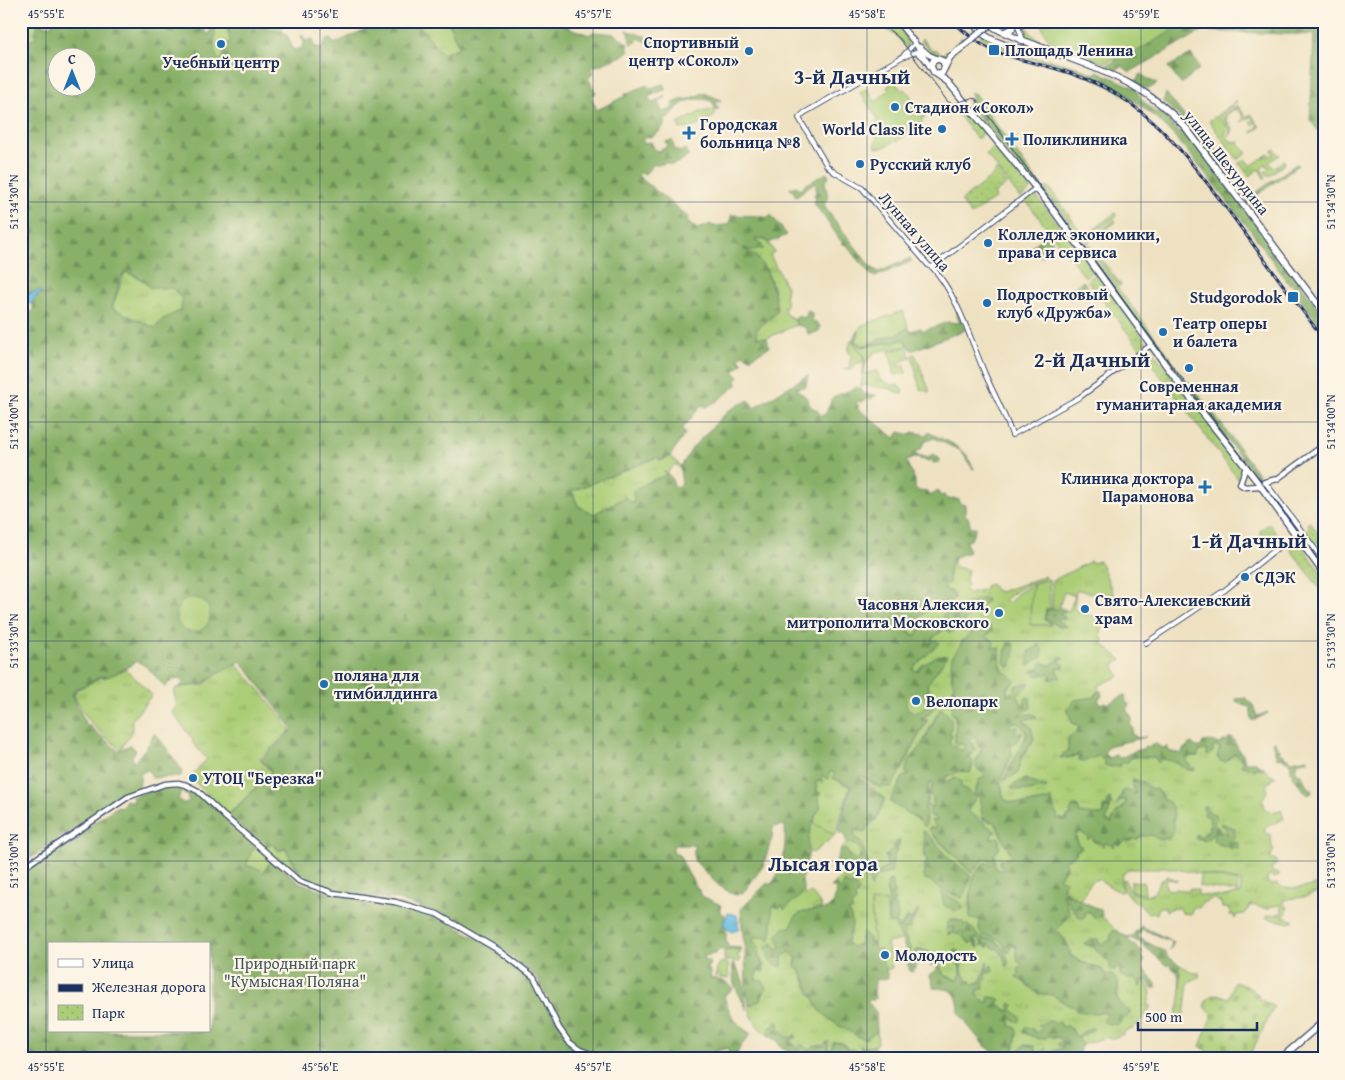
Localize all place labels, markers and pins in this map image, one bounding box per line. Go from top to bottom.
place label: Спортивный центр «Сокол» [629,30,739,72]
marker: Учебный центр [215,38,227,50]
place label: Площадь Ленина [1005,38,1134,62]
marker: Площадь Ленина [987,43,1001,57]
marker: Спортивный центр «Сокол» [743,45,755,57]
place label: Учебный центр [162,50,280,74]
place label: Стадион «Сокол» [905,95,1034,119]
marker: Стадион «Сокол» [889,101,901,113]
place label: Городская больница №8 [700,112,801,154]
place label: World Class lite [822,117,932,141]
marker: World Class lite [936,123,948,135]
marker: Городская больница №8 [682,126,696,140]
place label: Поликлиника [1023,127,1128,151]
marker: Поликлиника [1005,132,1019,146]
place label: Русский клуб [870,152,971,176]
marker: Русский клуб [854,158,866,170]
place label: Колледж экономики, права и сервиса [998,222,1160,264]
marker: Колледж экономики, права и сервиса [982,237,994,249]
place label: Подростковый клуб «Дружба» [997,282,1111,324]
place label: Studgorodok [1190,285,1283,309]
marker: Studgorodok [1286,290,1300,304]
marker: Подростковый клуб «Дружба» [981,297,993,309]
place label: Театр оперы и балета [1173,311,1268,353]
marker: Театр оперы и балета [1157,326,1169,338]
marker: Современная гуманитарная академия [1183,362,1195,374]
place label: Современная гуманитарная академия [1096,374,1282,416]
place label: Клиника доктора Парамонова [1061,466,1195,508]
marker: Клиника доктора Парамонова [1198,480,1212,494]
place label: СДЭК [1255,565,1296,589]
marker: СДЭК [1239,571,1251,583]
place label: Свято-Алексиевский храм [1095,588,1251,630]
place label: Часовня Алексия, митрополита Московского [787,592,989,634]
marker: Свято-Алексиевский храм [1079,603,1091,615]
marker: Часовня Алексия, митрополита Московского [993,607,1005,619]
place label: поляна для тимбилдинга [334,663,439,705]
marker: поляна для тимбилдинга [318,678,330,690]
place label: Велопарк [926,689,998,713]
marker: Велопарк [910,695,922,707]
place label: УТОЦ "Березка" [203,766,322,790]
marker: УТОЦ "Березка" [187,772,199,784]
place label: Молодость [895,943,977,967]
marker: Молодость [879,949,891,961]

